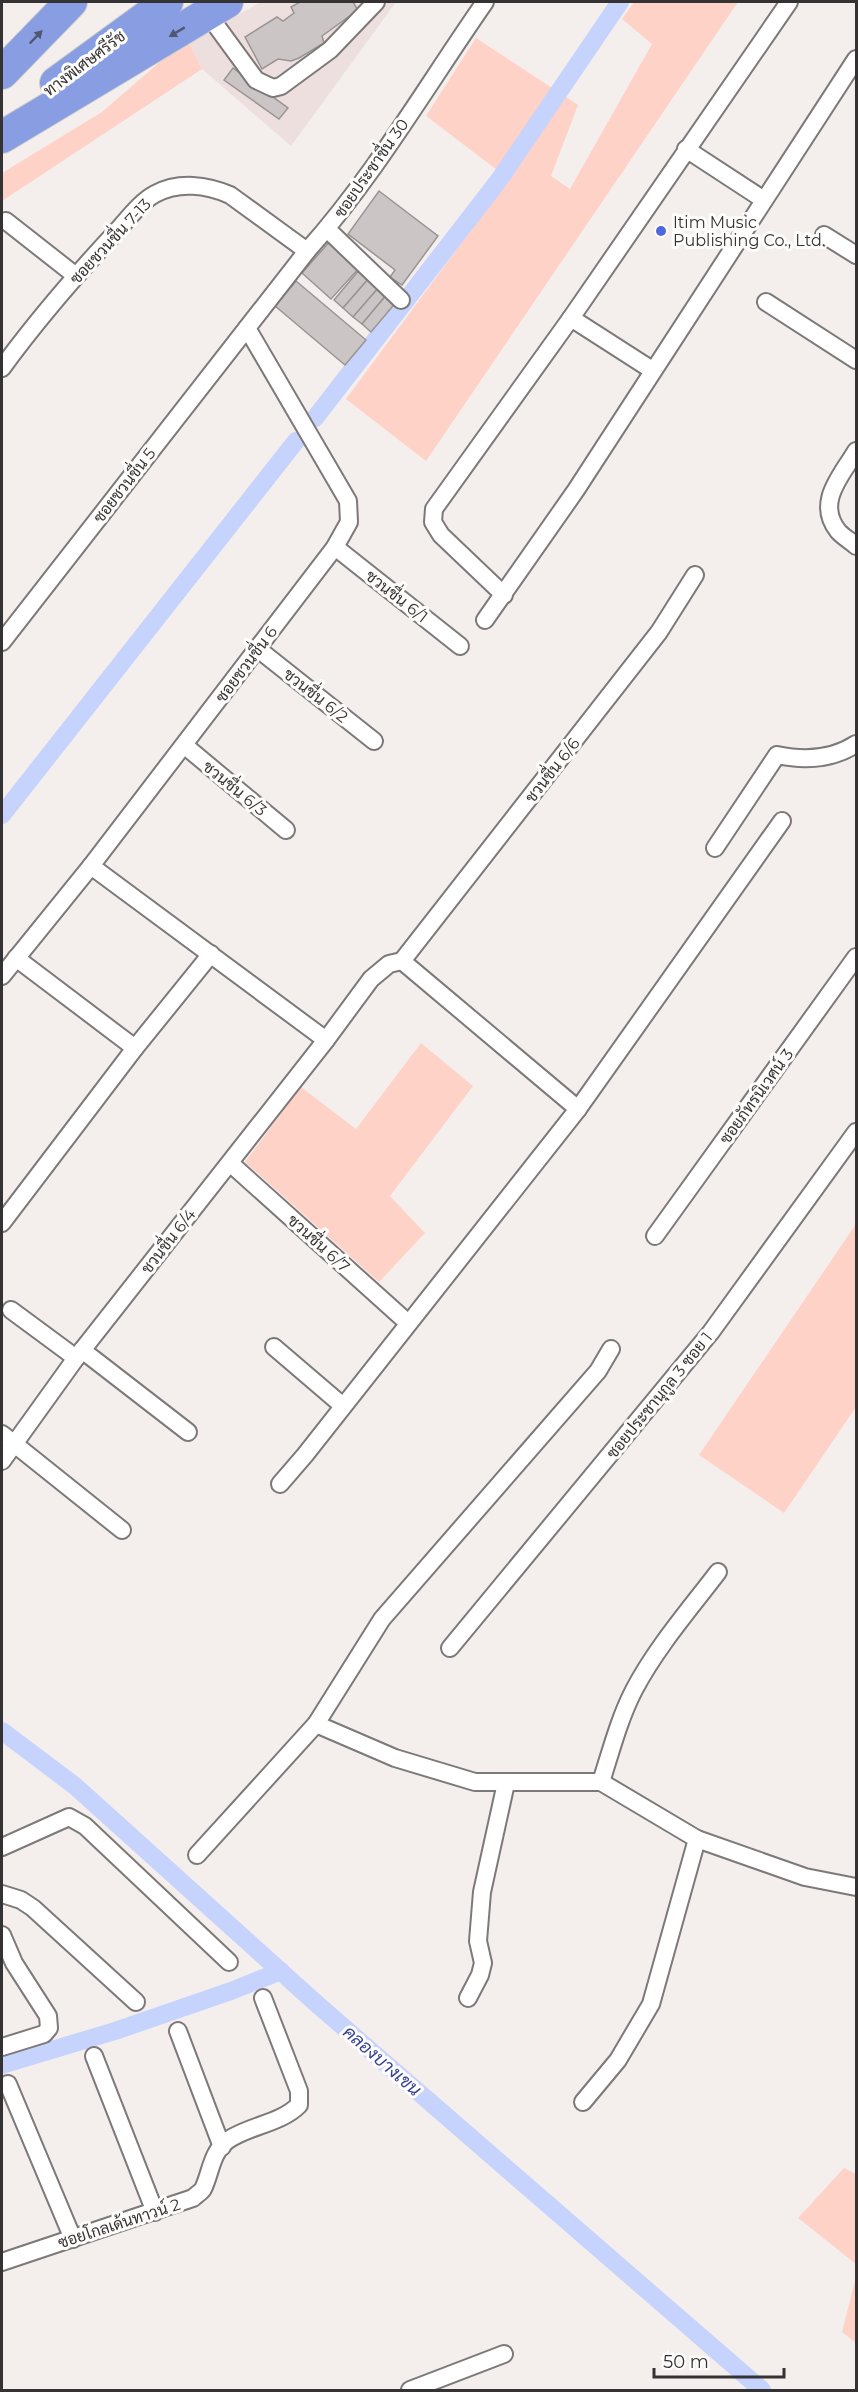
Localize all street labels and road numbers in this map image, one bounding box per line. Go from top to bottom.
street label: ทางพิเศษศรีรัช [39,25,129,100]
street label: ซอยประชาชื่น 30 [326,112,413,221]
street label: ซอยชวนชื่น 7-13 [62,191,155,288]
street label: ซอยชวนชื่น 5 [85,441,159,526]
street label: ชวนชื่น 6/1 [362,562,435,627]
street label: ซอยชวนชื่น 6 [208,619,281,706]
street label: ชวนชื่น 6/2 [280,660,355,726]
street label: ชวนชื่น 6/6 [517,731,584,806]
street label: ชวนชื่น 6/3 [199,753,274,820]
street label: ซอยภัทรนิเวศน์ 3 [713,1043,797,1148]
street label: ชวนชื่น 6/4 [133,1202,200,1277]
street label: ชวนชื่น 6/7 [284,1207,357,1276]
street label: ซอยประชานุกูล 3 ซอย 1 [603,1328,718,1464]
street label: ซอยโกลเด้นทาวน์ 2 [55,2192,183,2252]

